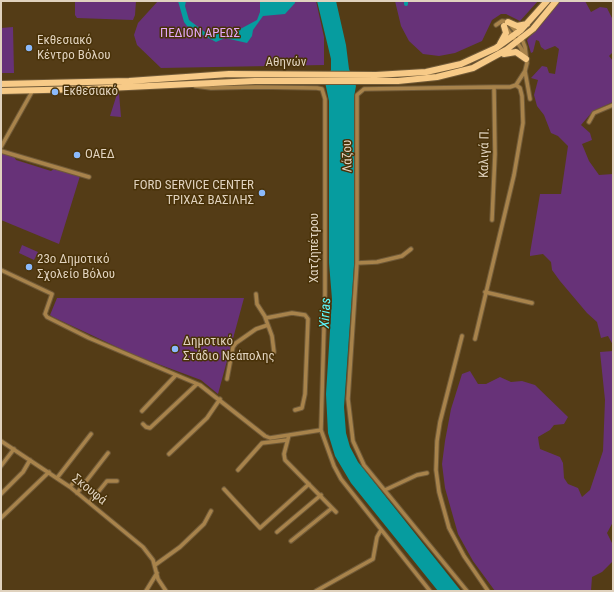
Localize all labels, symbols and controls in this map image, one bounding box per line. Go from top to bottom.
park label: ΠΕΔΙΟΝ ΑΡΕΩΣ [160,26,240,42]
place label: Εκθεσιακό Κέντρο Βόλου [37,33,111,64]
marker: Εκθεσιακό Κέντρο Βόλου [24,43,34,53]
street label: Αθηνών [266,55,306,71]
place label: Εκθεσιακό [63,84,118,100]
marker: Εκθεσιακό [50,87,60,97]
street label: Καλιγά Π. [477,128,493,178]
street label: Λάζου [340,140,356,172]
place label: ΟΑΕΔ [85,147,115,163]
marker: ΟΑΕΔ [72,150,82,160]
place label: FORD SERVICE CENTER ΤΡΙΧΑΣ ΒΑΣΙΛΗΣ [133,178,254,209]
marker: FORD SERVICE CENTER ΤΡΙΧΑΣ ΒΑΣΙΛΗΣ [257,188,267,198]
street label: Χατζηπέτρου [307,213,323,283]
place label: 23ο Δημοτικό Σχολείο Βόλου [37,252,115,283]
marker: 23ο Δημοτικό Σχολείο Βόλου [24,262,34,272]
water label: Xirias [317,297,335,329]
place label: Δημοτικό Στάδιο Νεάπολης [183,334,275,365]
marker: Δημοτικό Στάδιο Νεάπολης [170,344,180,354]
street label: Σκουφά [68,471,110,509]

